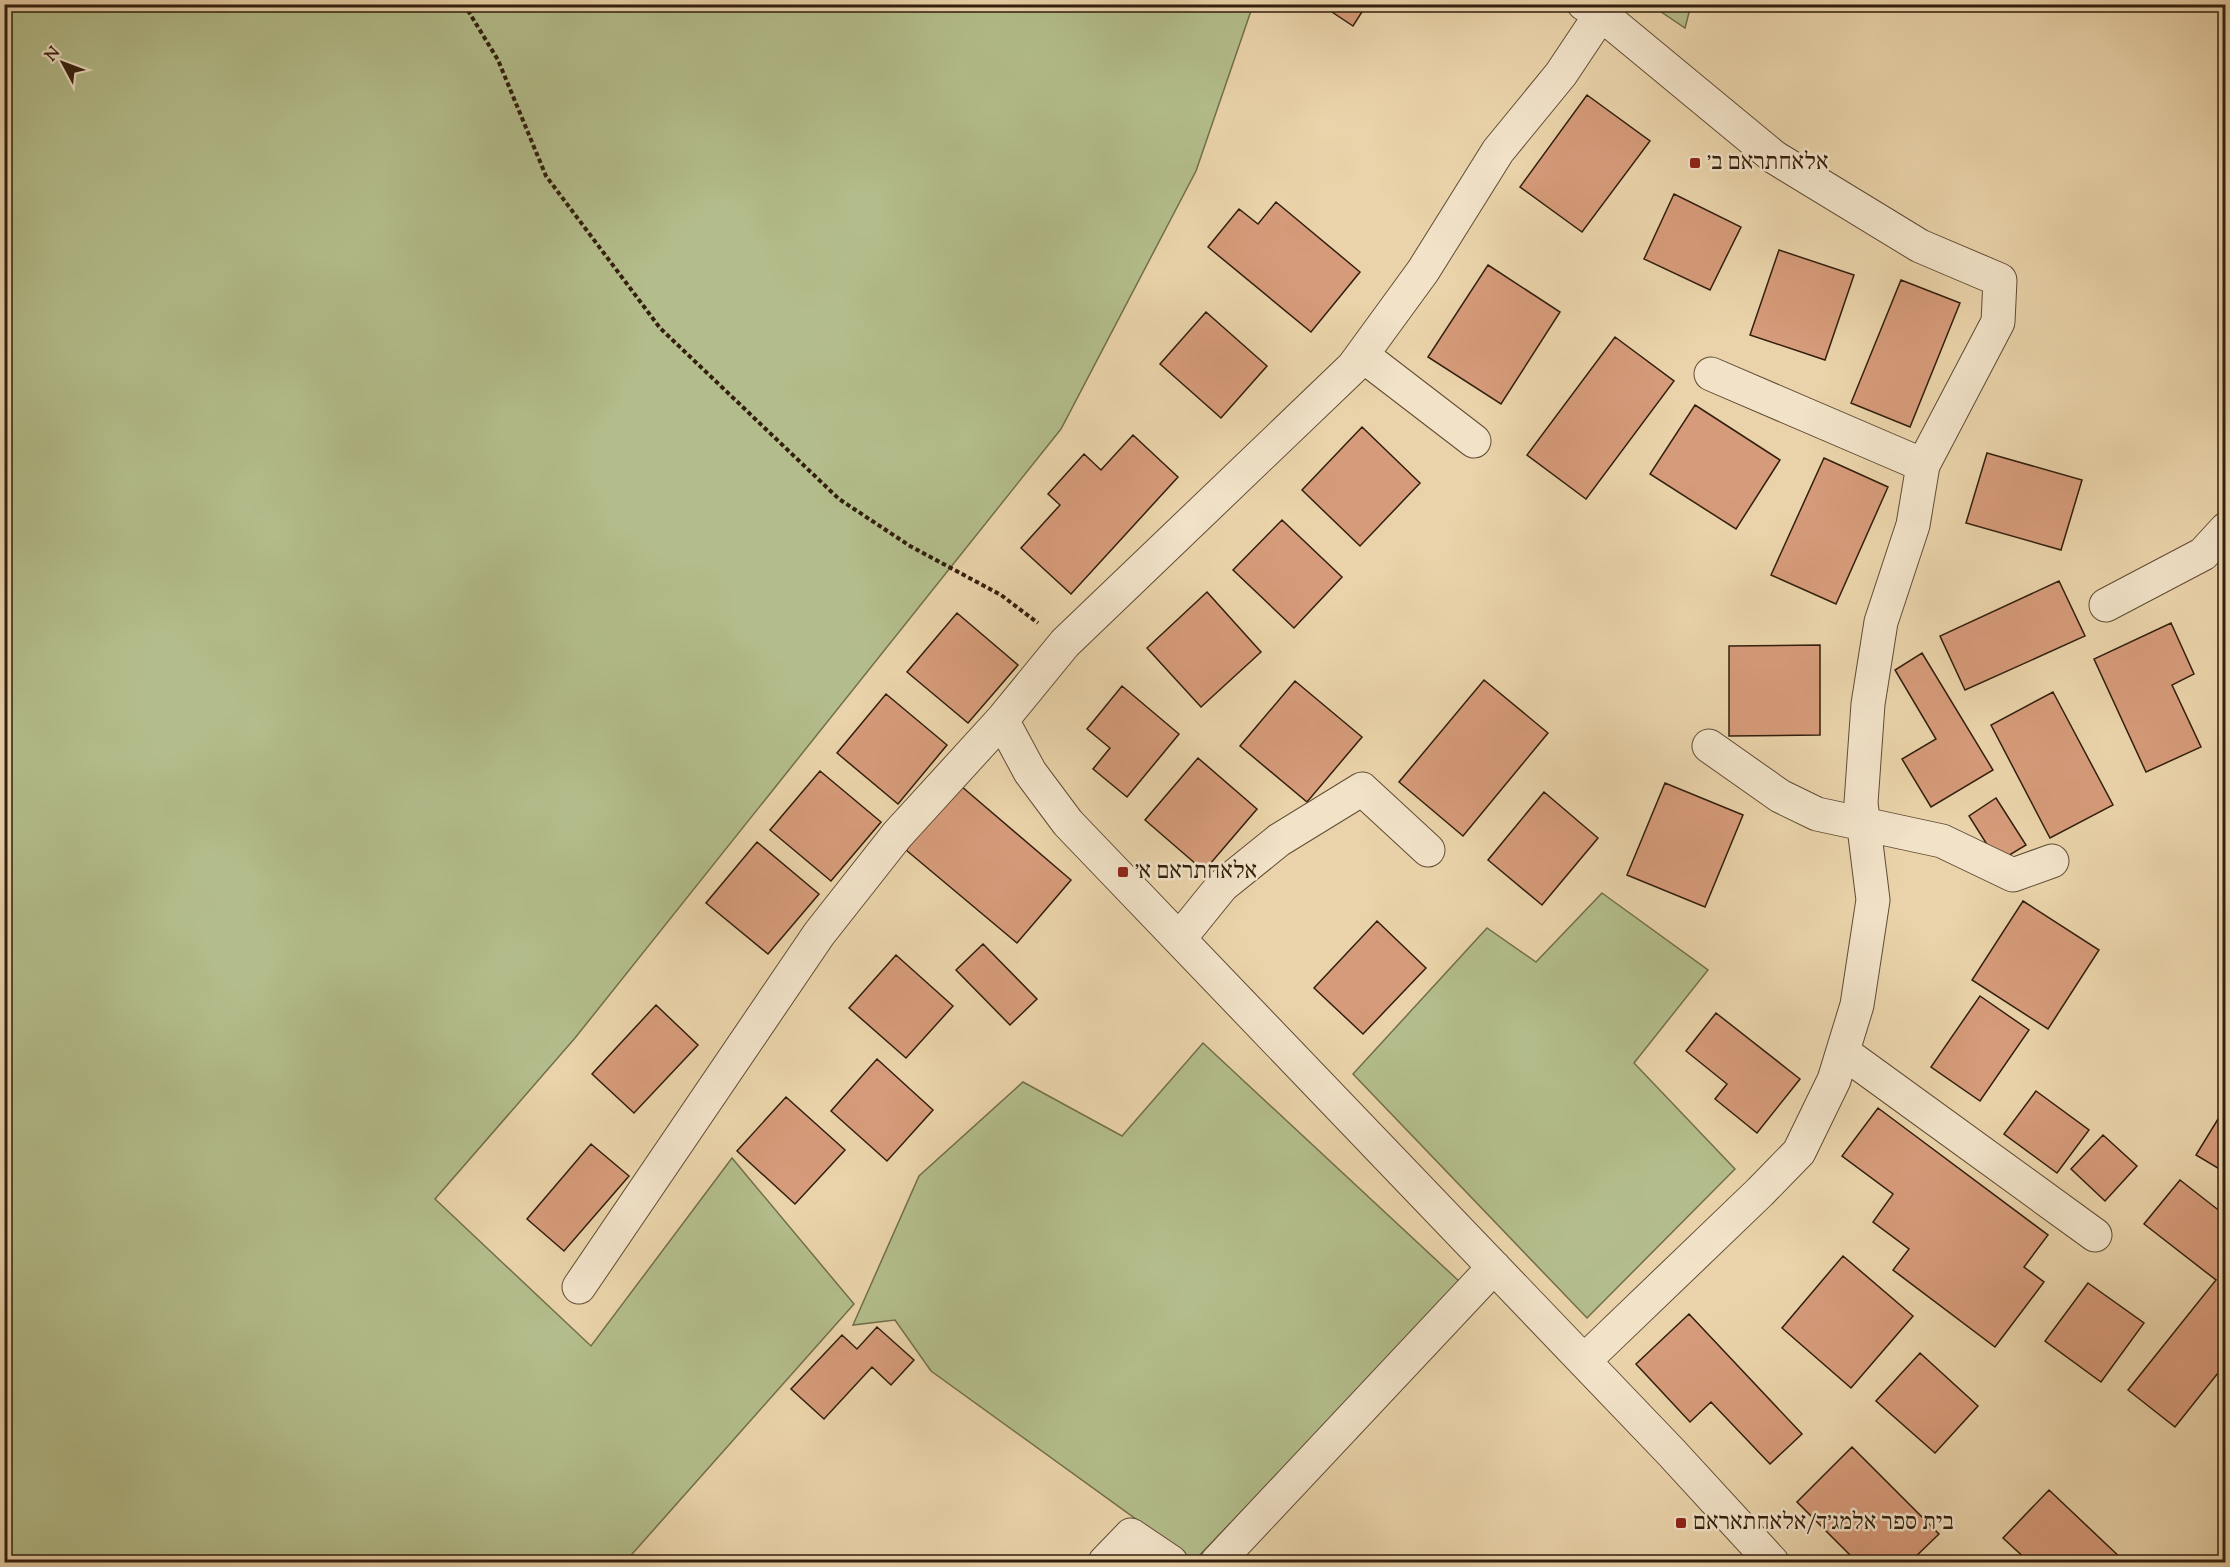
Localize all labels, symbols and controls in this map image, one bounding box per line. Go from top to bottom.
north arrow [33,33,93,93]
text: N [41,42,67,67]
place label: אלאחתראם ב׳ [1707,146,1829,180]
marker: אלאחתראם ב׳ [1688,156,1702,170]
place label: אלאחתראם א׳ [1135,855,1257,889]
marker: אלאחתראם א׳ [1116,865,1130,879]
place label: בית ספר אלמג׳ד/אלאחתאראם [1693,1506,1954,1540]
marker: בית ספר אלמג׳ד/אלאחתאראם [1674,1516,1688,1530]

